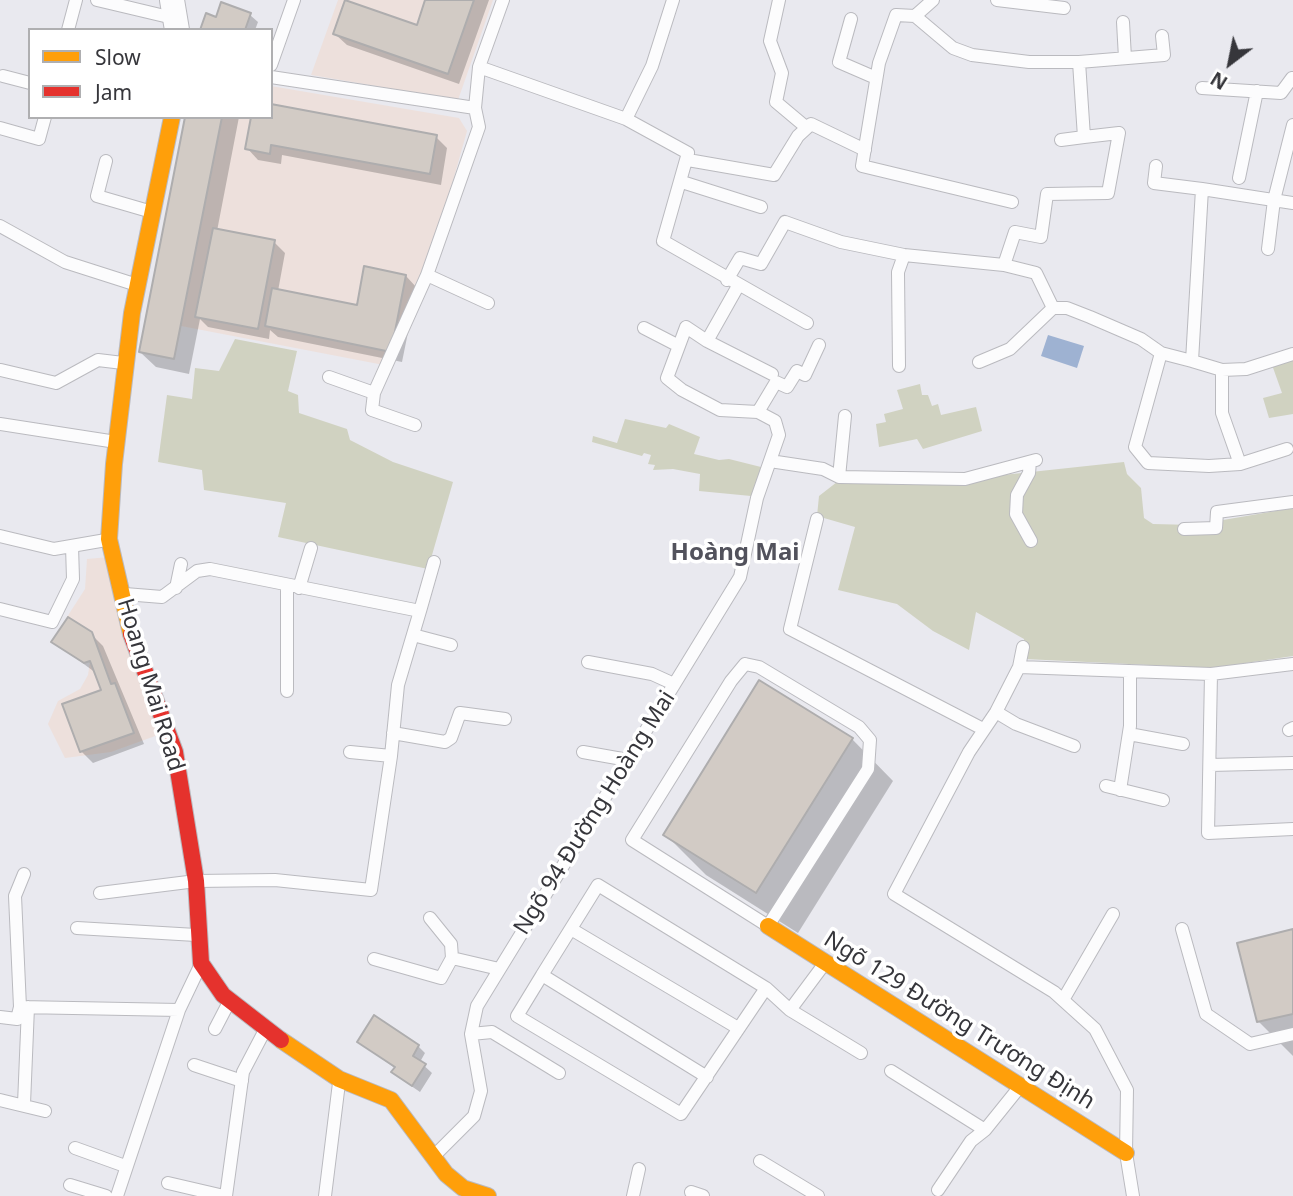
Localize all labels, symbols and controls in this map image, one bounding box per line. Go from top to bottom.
legend [28,28,273,119]
north arrow [1195,28,1265,98]
text: Slow [95,43,141,71]
text: N [1205,66,1232,96]
text: Jam [95,78,132,106]
district label: Hoàng Mai [671,539,799,567]
street label: Hoang Mai Road [111,595,189,775]
street label: Ngõ 94 Đường Hoàng Mai [508,686,682,940]
street label: Ngõ 129 Đường Trương Định [819,926,1099,1116]

